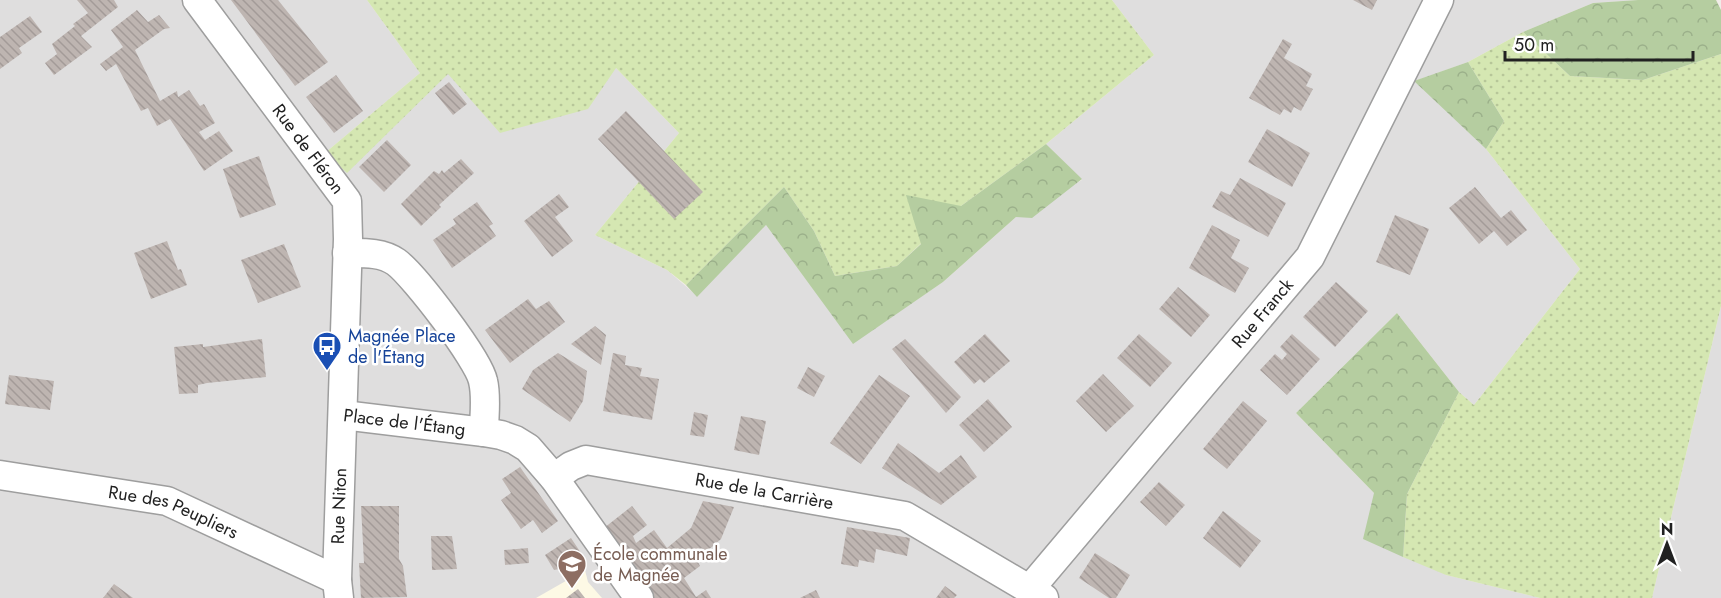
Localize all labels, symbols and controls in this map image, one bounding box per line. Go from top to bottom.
scale bar [1505,24,1692,62]
text: 50 m [1514,32,1554,58]
street label: Rue de Fléron [266,98,351,200]
street label: Rue Franck [1226,273,1299,354]
place label: Magnée Place de l'Étang [348,323,455,370]
bus stop icon: Magnée Place de l'Étang [311,330,343,372]
street label: Place de l'Étang [342,402,467,443]
street label: Rue de la Carrière [693,466,835,516]
street label: Rue Niton [325,467,353,545]
street label: Rue des Peupliers [107,479,242,545]
north arrow [1637,514,1697,574]
text: N [1661,518,1673,541]
place label: École communale de Magnée [593,541,728,588]
school or university icon: École communale de Magnée [556,548,588,590]

